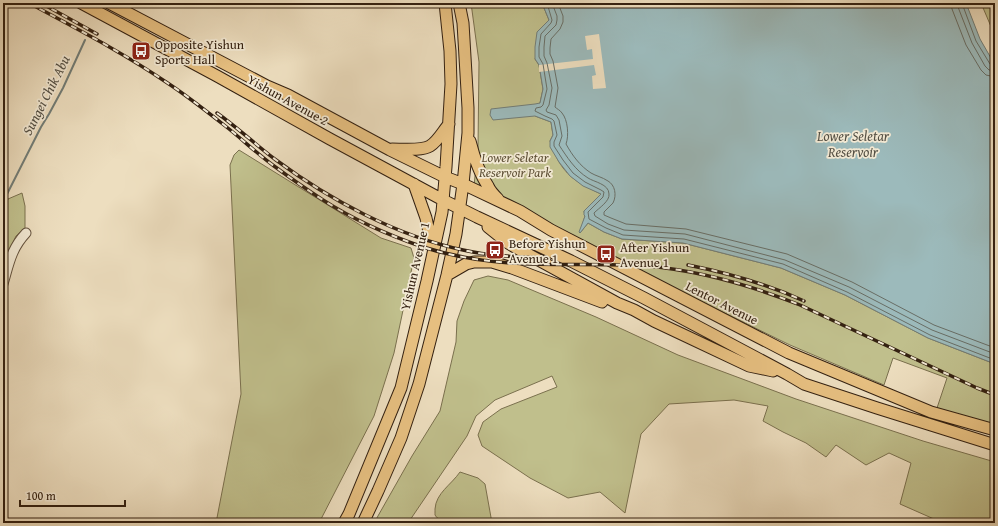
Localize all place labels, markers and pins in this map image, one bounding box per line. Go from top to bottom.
place label: Opposite Yishun Sports Hall [155,35,245,69]
bus stop icon: Opposite Yishun Sports Hall [130,40,152,62]
place label: Before Yishun Avenue 1 [509,234,586,268]
place label: After Yishun Avenue 1 [620,238,690,272]
bus stop icon: Before Yishun Avenue 1 [484,239,506,261]
bus stop icon: After Yishun Avenue 1 [595,243,617,265]

